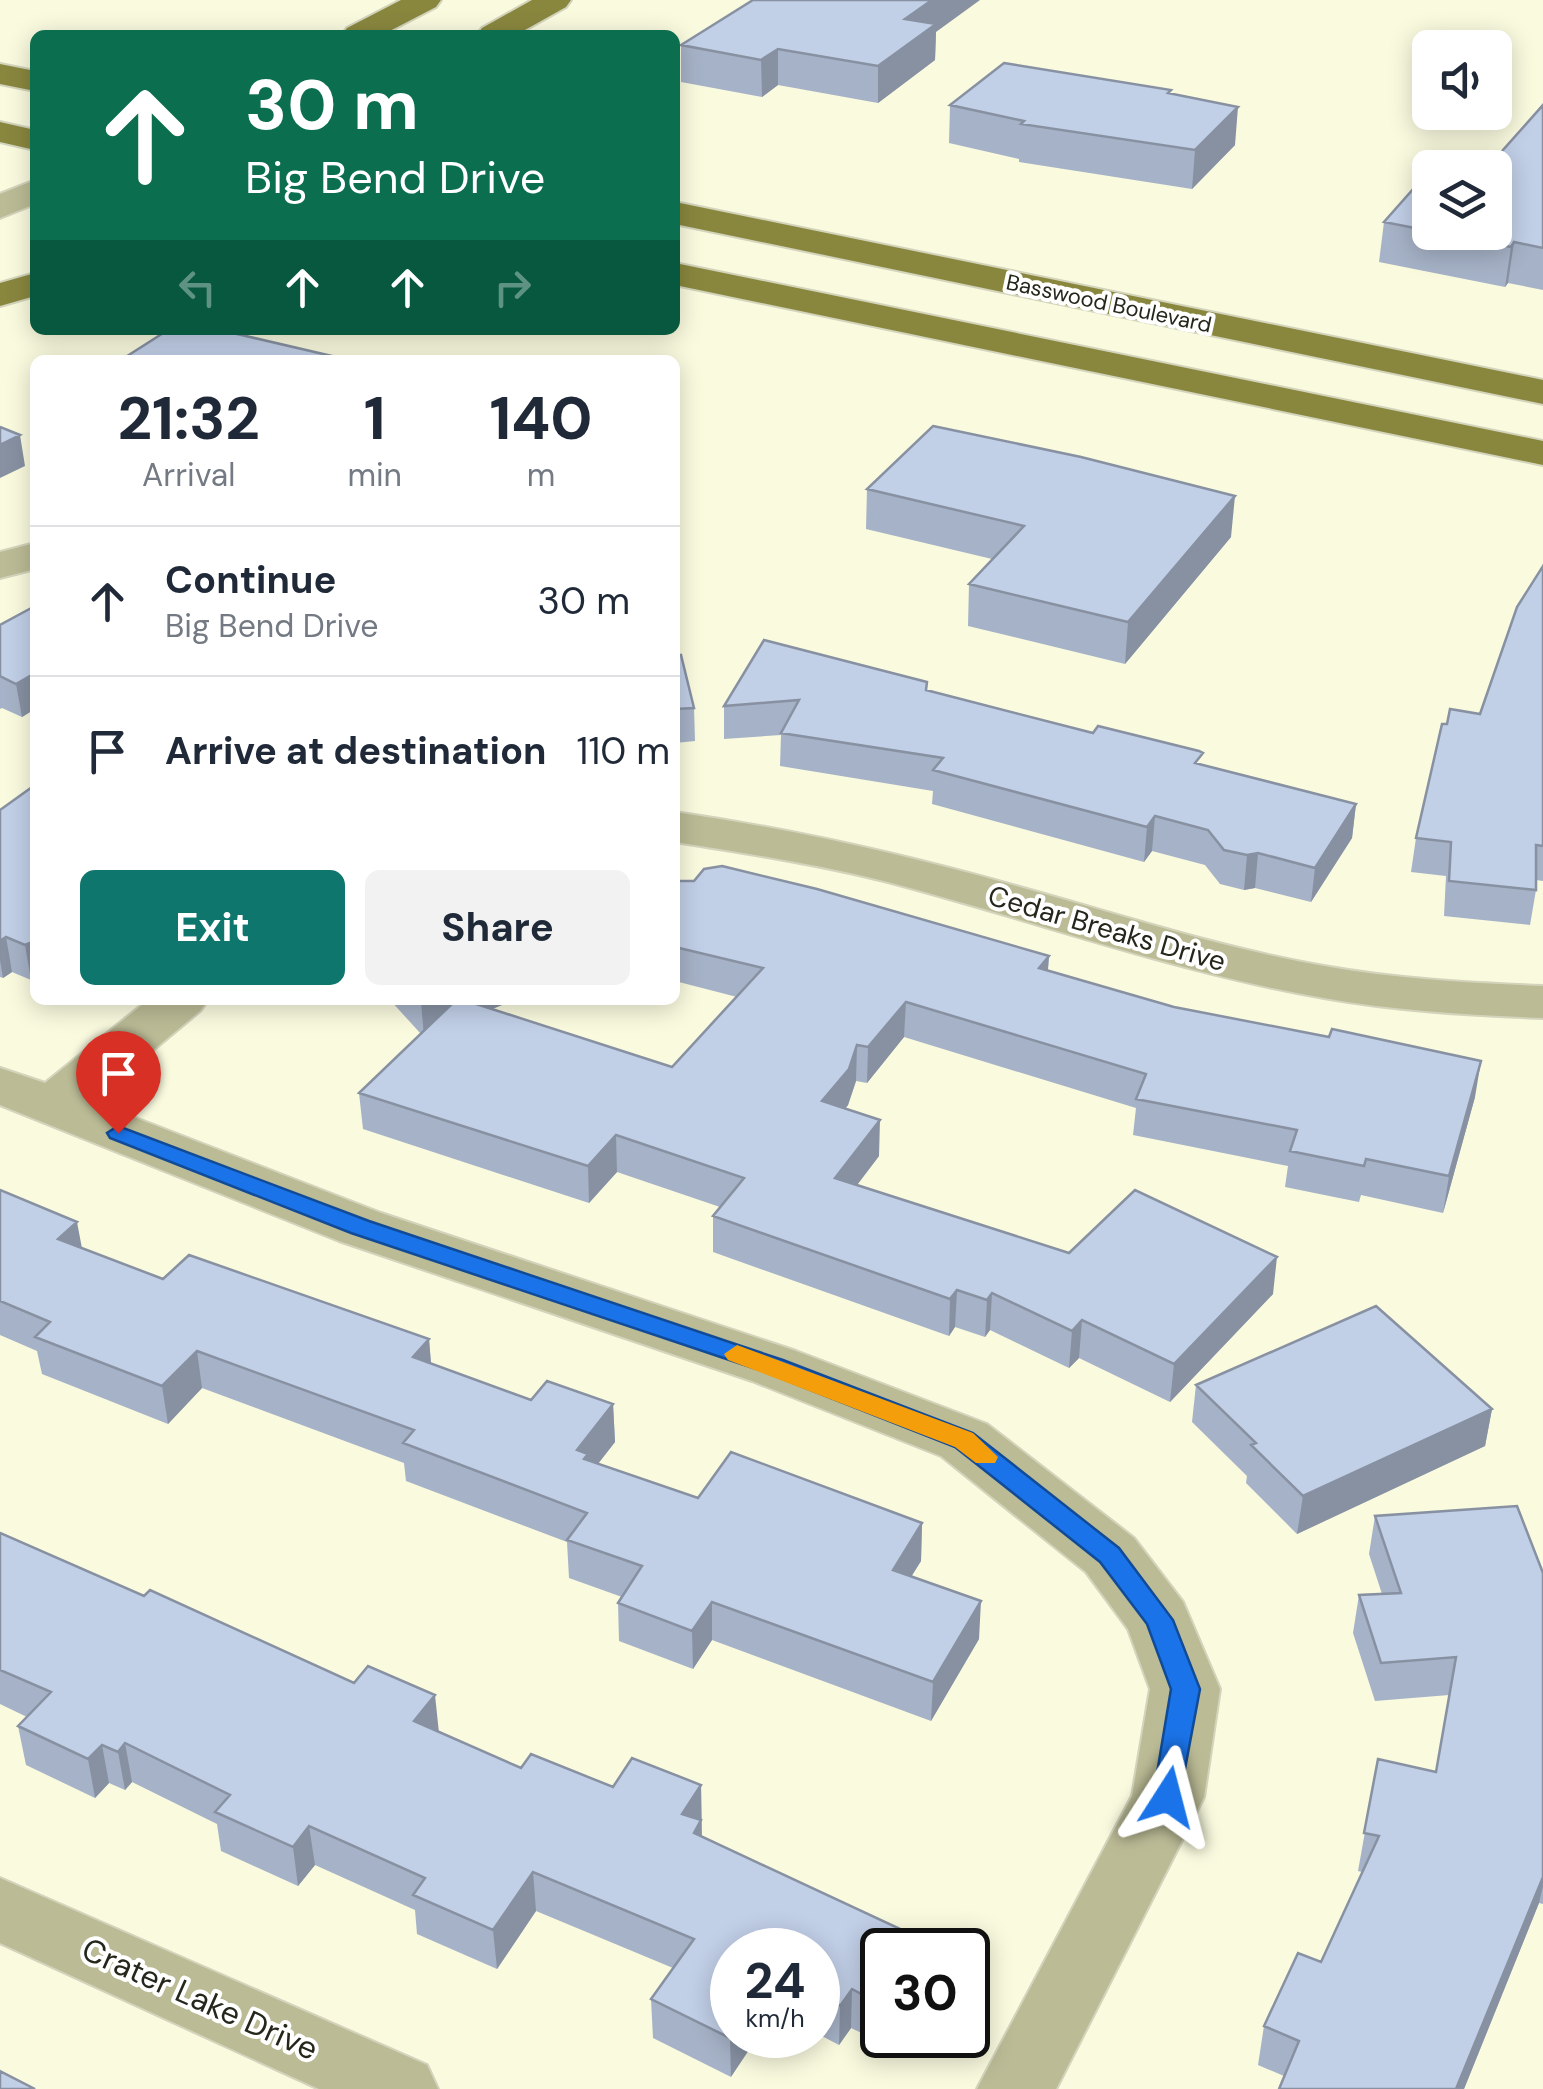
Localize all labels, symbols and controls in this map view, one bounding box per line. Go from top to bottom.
map controls [1412,30,1512,250]
button: sound [1412,30,1512,130]
text: 30 m [245,60,419,151]
icon: ahead [80,70,210,200]
text: Big Bend Drive [245,148,545,207]
button: layers [1412,150,1512,250]
icon: left [170,260,225,315]
icon: ahead [275,260,330,315]
icon: ahead [380,260,435,315]
icon: right [485,260,540,315]
street label: Basswood Boulevard [1003,268,1214,339]
text: 21:32 [117,379,260,458]
text: 1 [364,379,386,458]
text: 140 [489,379,593,458]
text: Arrival [142,454,235,496]
text: min [347,454,402,496]
text: m [527,454,555,496]
text: Continue [165,555,336,605]
icon: ahead [80,574,135,629]
text: 30 m [538,576,630,626]
text: Big Bend Drive [165,605,379,647]
icon: arrive [80,724,135,779]
text: Arrive at destination [165,726,547,776]
text: 110 m [577,726,670,776]
button: Exit [80,870,345,985]
button: Share [365,870,630,985]
street label: Cedar Breaks Drive [984,877,1230,980]
pin [76,1031,161,1134]
icon: arrive [91,1046,146,1101]
position arrow [1116,1745,1220,1849]
street label: Crater Lake Drive [75,1928,325,2070]
speed limit sign: 30 [860,1928,990,2058]
text: 24 [745,1948,806,2014]
text: km/h [745,2002,805,2035]

